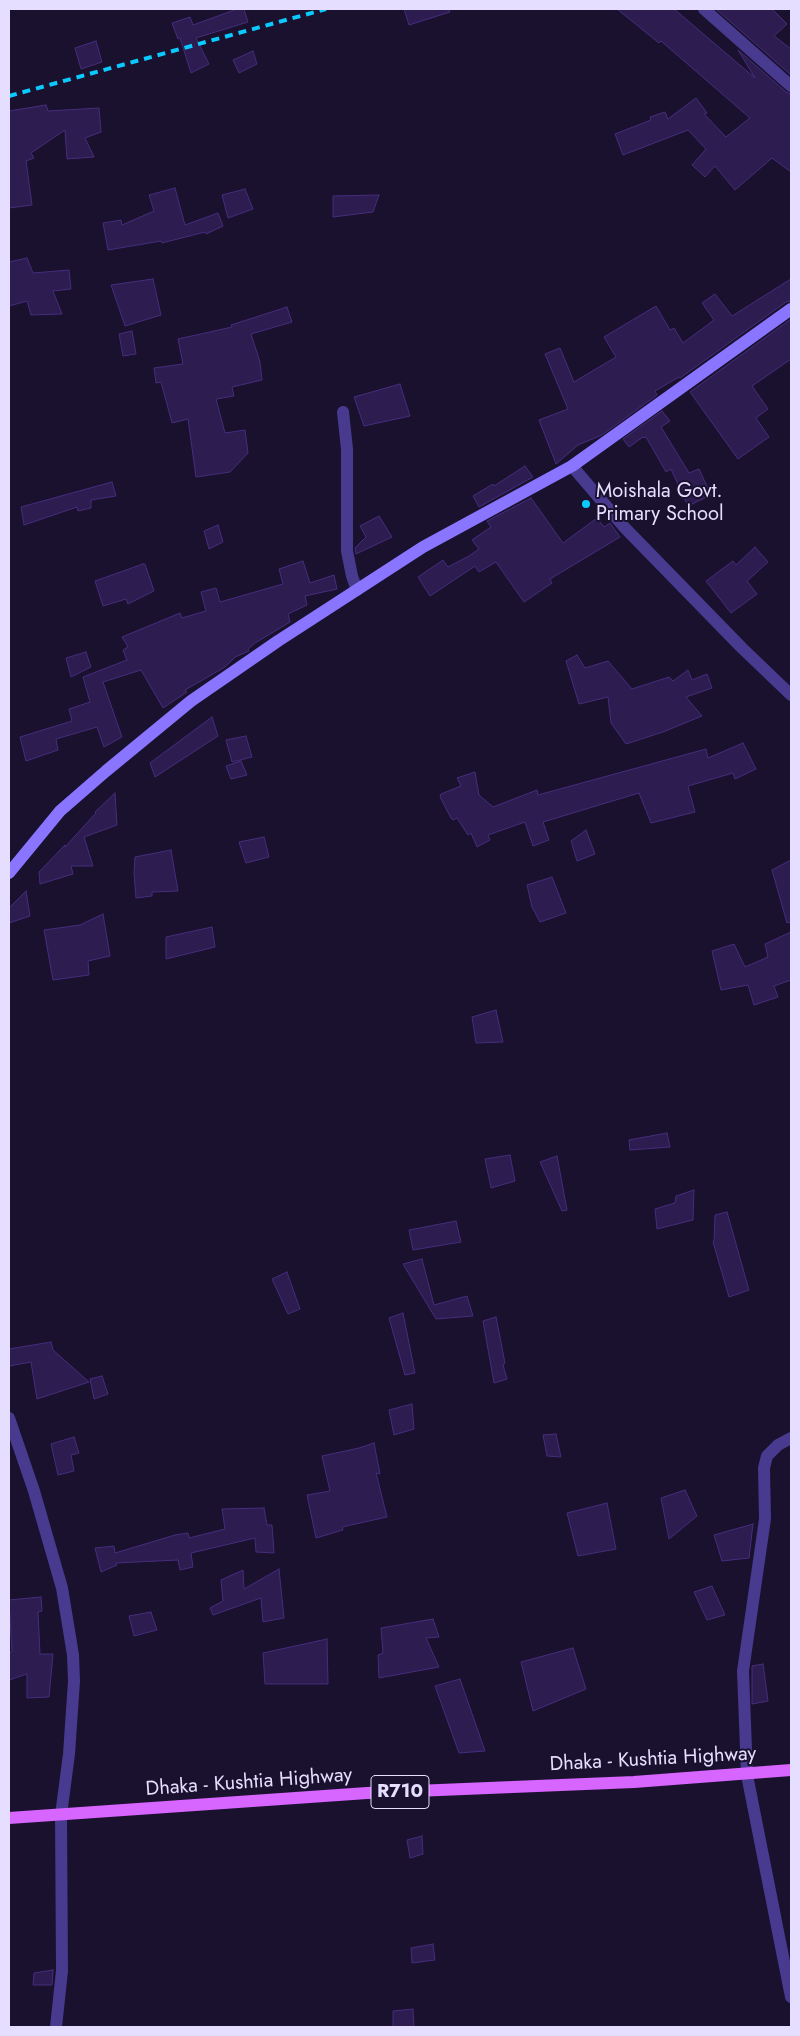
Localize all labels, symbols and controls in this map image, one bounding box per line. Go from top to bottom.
place label: Moishala Govt. Primary School [596,480,724,527]
marker: Moishala Govt. Primary School [580,498,592,510]
street label: Dhaka - Kushtia Highway [549,1743,757,1777]
street label: Dhaka - Kushtia Highway [145,1764,353,1802]
road number: R710 [371,1775,429,1808]

